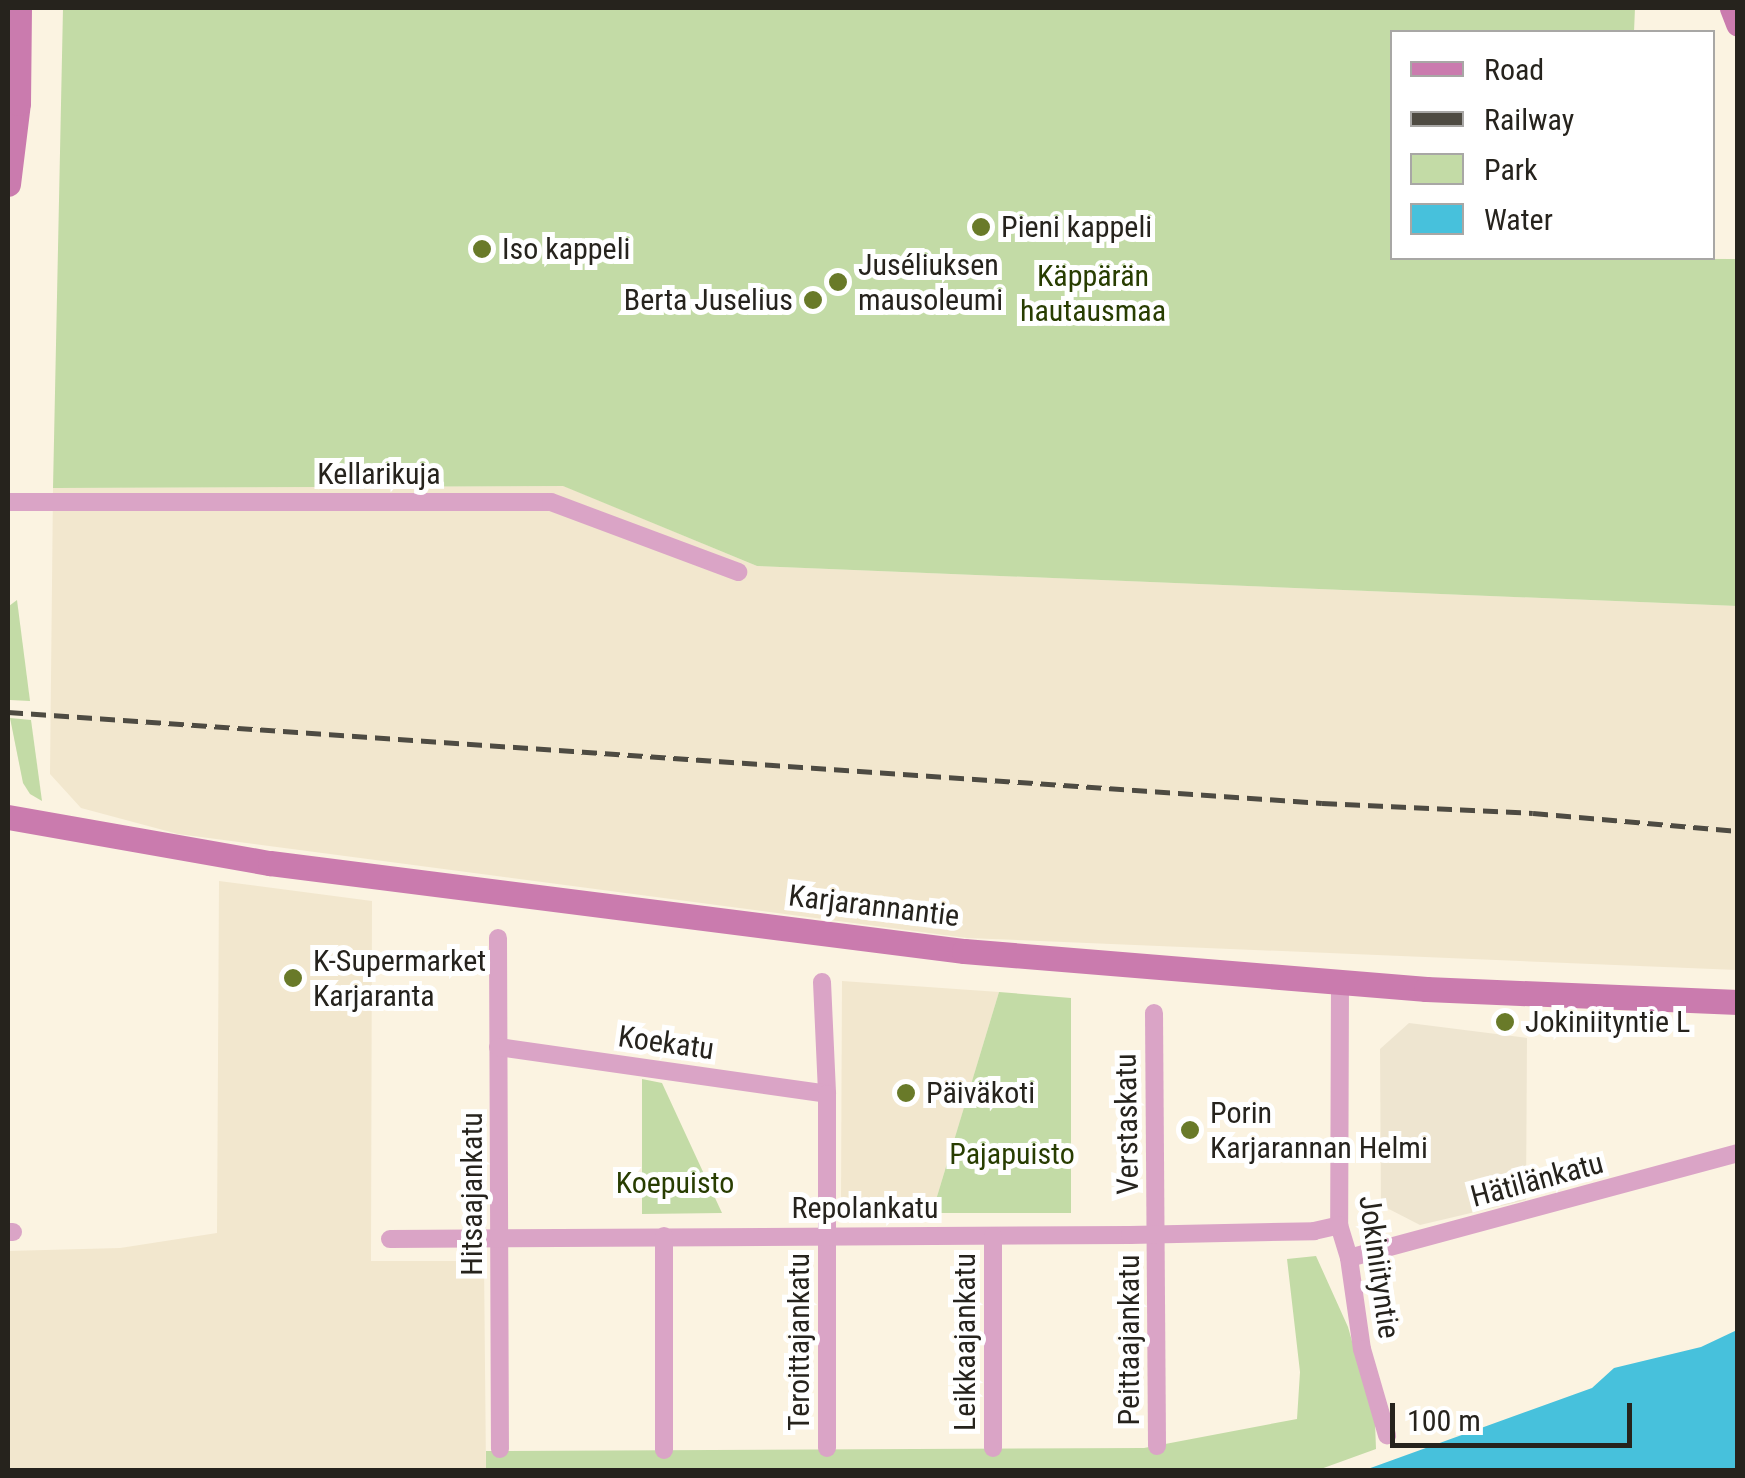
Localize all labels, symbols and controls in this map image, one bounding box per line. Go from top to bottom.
legend [1390,30,1715,260]
text: Road [1484,52,1544,87]
text: Railway [1484,102,1574,137]
text: Park [1484,152,1538,187]
text: Water [1484,202,1553,237]
place label: Pieni kappeli [1001,209,1152,245]
marker: Pieni kappeli [970,216,992,238]
place label: Iso kappeli [502,231,630,267]
marker: Iso kappeli [471,238,493,260]
place label: Juséliuksen mausoleumi [858,247,1003,318]
park label: Käppärän hautausmaa [1020,258,1166,328]
marker: Juséliuksen mausoleumi [827,271,849,293]
place label: Berta Juselius [624,282,793,318]
marker: Berta Juselius [802,289,824,311]
street label: Kellarikuja [317,456,441,492]
street label: Karjarannantie [787,878,961,934]
place label: K-Supermarket Karjaranta [313,943,486,1014]
marker: K-Supermarket Karjaranta [282,967,304,989]
place label: Jokiniityntie L [1525,1004,1690,1040]
marker: Jokiniityntie L [1494,1011,1516,1033]
street label: Koekatu [616,1018,716,1068]
street label: Verstaskatu [1108,1053,1146,1195]
place label: Päiväkoti [926,1075,1035,1111]
marker: Päiväkoti [895,1082,917,1104]
place label: Porin Karjarannan Helmi [1210,1095,1428,1166]
street label: Hitsaajankatu [454,1112,490,1276]
marker: Porin Karjarannan Helmi [1179,1119,1201,1141]
park label: Pajapuisto [949,1136,1075,1172]
street label: Hätilänkatu [1467,1145,1607,1215]
park label: Koepuisto [616,1165,734,1201]
street label: Repolankatu [792,1190,938,1226]
street label: Jokiniityntie [1351,1193,1407,1341]
street label: Teroittajankatu [781,1253,817,1431]
street label: Leikkaajankatu [947,1253,983,1431]
street label: Peittaajankatu [1111,1255,1147,1425]
scale bar [1395,1383,1638,1445]
text: 100 m [1407,1403,1481,1438]

